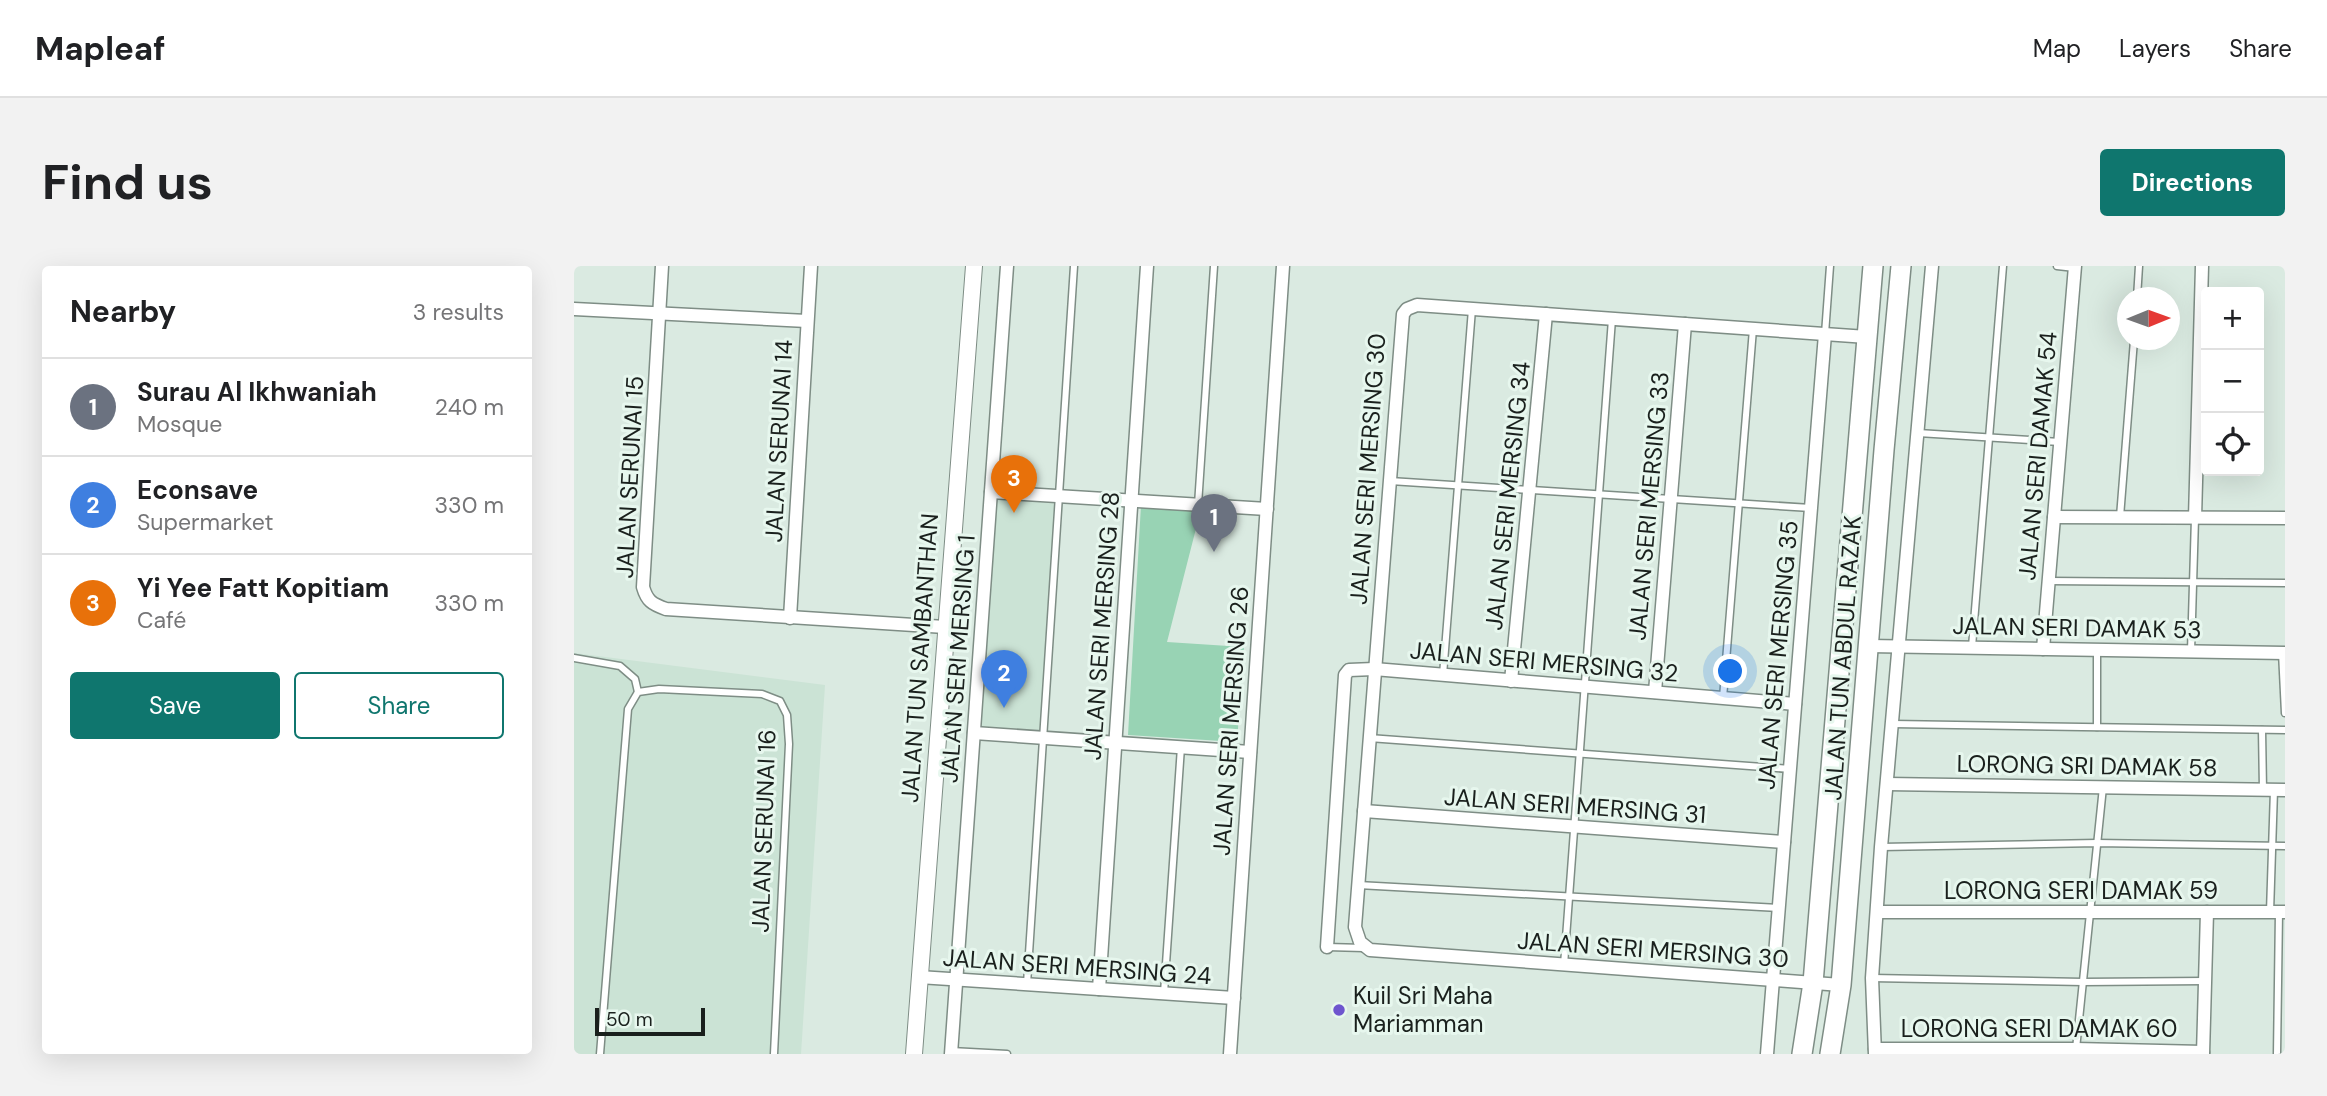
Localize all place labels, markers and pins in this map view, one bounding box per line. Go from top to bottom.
pin: 3 [991,455,1037,513]
pin: 1 [1191,494,1237,552]
pin: 2 [981,650,1027,708]
place label: Kuil Sri Maha Mariamman [1353,980,1493,1039]
marker: Kuil Sri Maha Mariamman [1331,1002,1347,1018]

